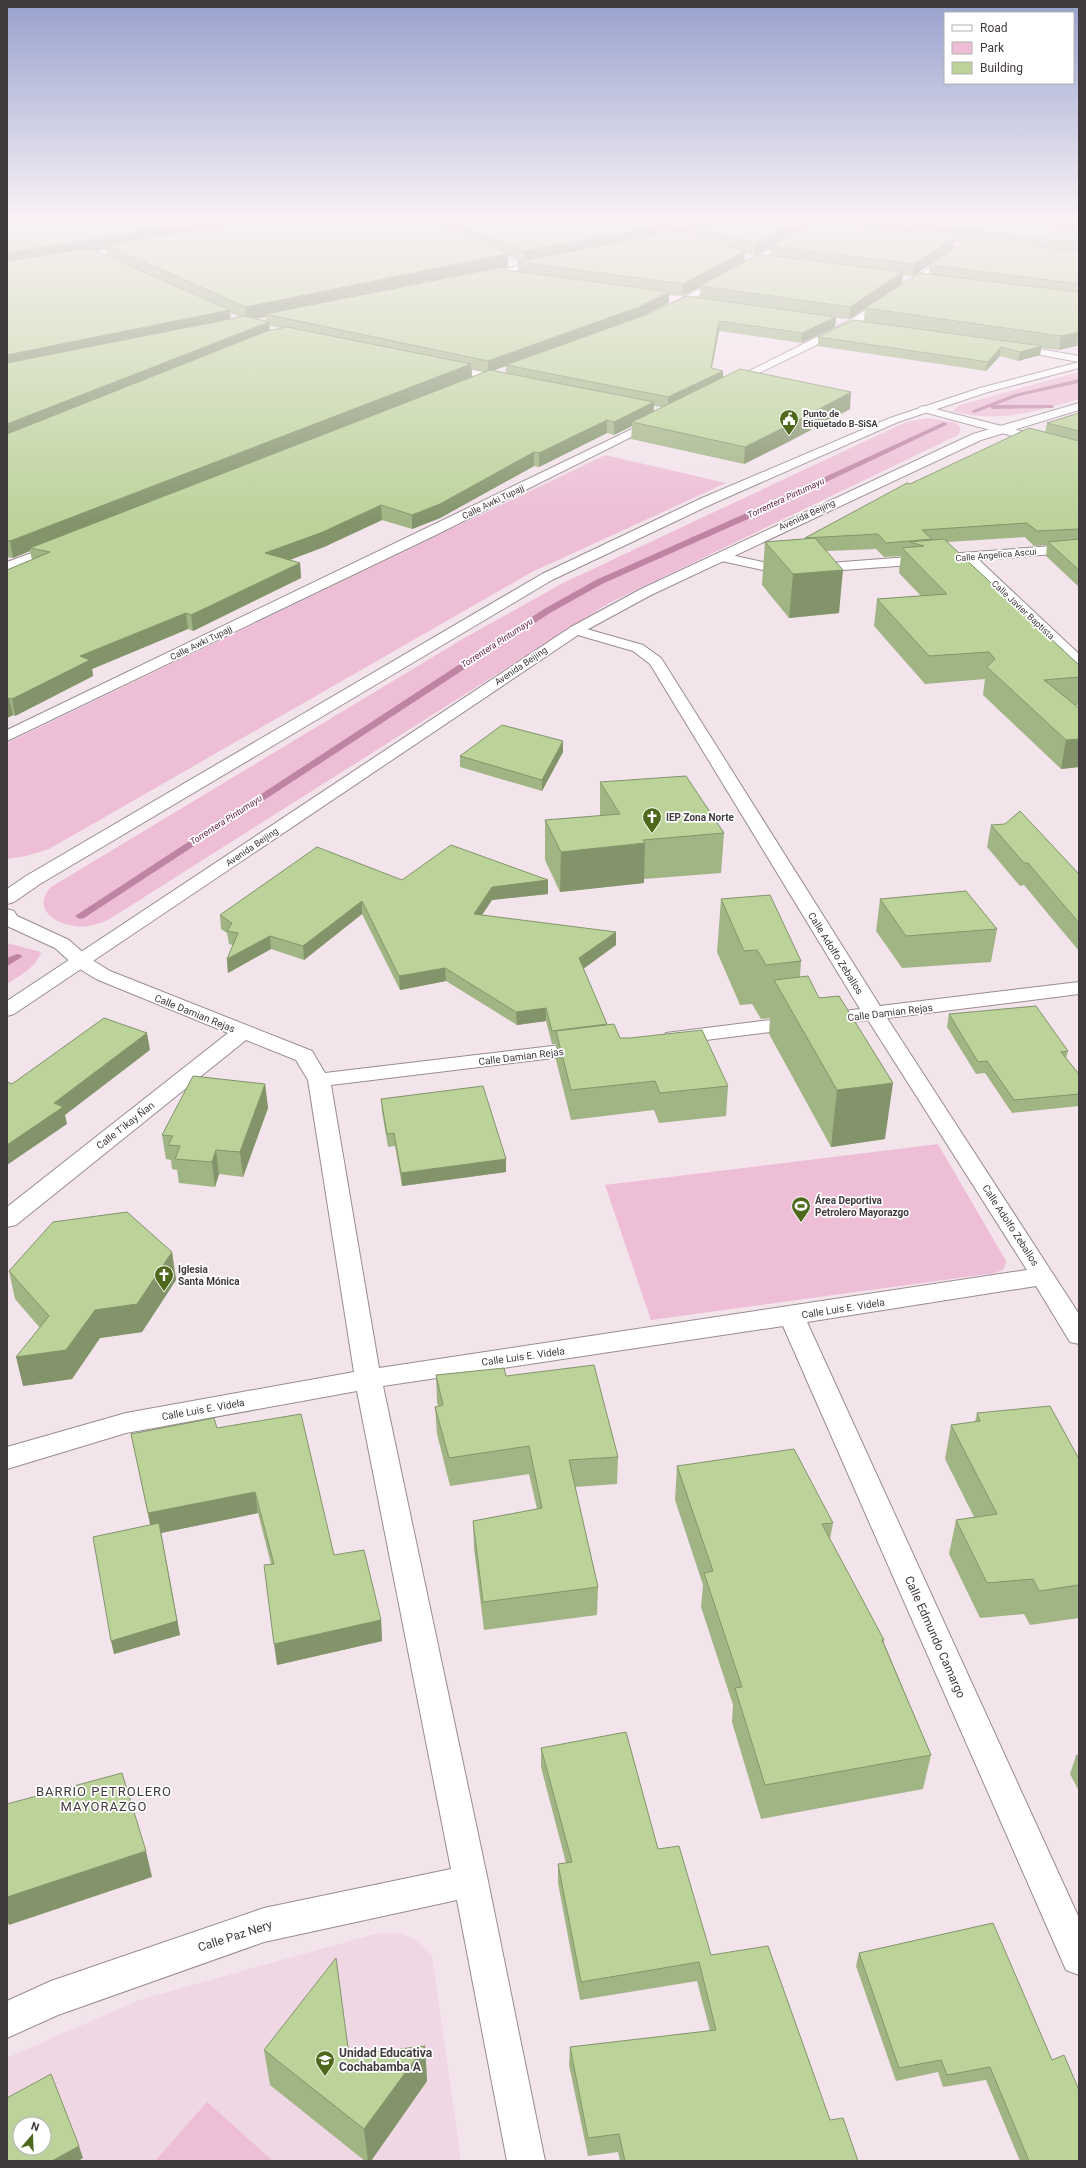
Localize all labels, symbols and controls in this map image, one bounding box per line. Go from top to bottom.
legend [944,12,1074,84]
text: Road [980,21,1008,35]
text: Park [980,41,1005,55]
text: Building [980,61,1023,75]
public building icon: Punto de Etiquetado B-SiSA [778,408,800,436]
place label: Punto de Etiquetado B-SiSA [803,409,878,429]
water label: Torrentera Pintumayu [746,476,826,520]
street label: Calle Awki Tupajj [460,483,526,521]
street label: Avenida Beijing [777,498,837,532]
street label: Calle Angelica Ascui [955,546,1037,564]
street label: Calle Javier Baptista [990,578,1056,642]
water label: Torrentera Pintumayu [459,616,535,670]
street label: Calle Awki Tupajj [168,624,234,662]
street label: Avenida Beijing [493,645,549,687]
water label: Torrentera Pintumayu [188,793,264,847]
church icon: IEP Zona Norte [641,806,663,834]
place label: IEP Zona Norte [666,812,735,823]
street label: Avenida Beijing [224,826,280,868]
street label: Calle Adolfo Zeballos [806,910,865,996]
street label: Calle Damian Rejas [153,992,237,1035]
street label: Calle Damian Rejas [847,1002,933,1023]
street label: Calle Damian Rejas [478,1046,564,1067]
street label: Calle T'ikay Ñan [94,1099,156,1151]
street label: Calle Adolfo Zeballos [980,1183,1041,1268]
place label: Área Deportiva Petrolero Mayorazgo [815,1194,909,1218]
sports icon: Área Deportiva Petrolero Mayorazgo [790,1195,812,1223]
church icon: Iglesia Santa Mónica [153,1264,175,1292]
place label: Iglesia Santa Mónica [178,1264,240,1287]
street label: Calle Luis E. Videla [801,1297,885,1320]
street label: Calle Luis E. Videla [481,1345,565,1368]
street label: Calle Luis E. Videla [161,1397,245,1422]
street label: Calle Edmundo Camargo [902,1574,968,1700]
district label: BARRIO PETROLERO MAYORAZGO [36,1784,172,1814]
street label: Calle Paz Nery [196,1917,274,1955]
place label: Unidad Educativa Cochabamba A [339,2046,433,2074]
school or university icon: Unidad Educativa Cochabamba A [314,2049,336,2077]
north arrow [12,2116,52,2156]
text: N [29,2120,41,2135]

